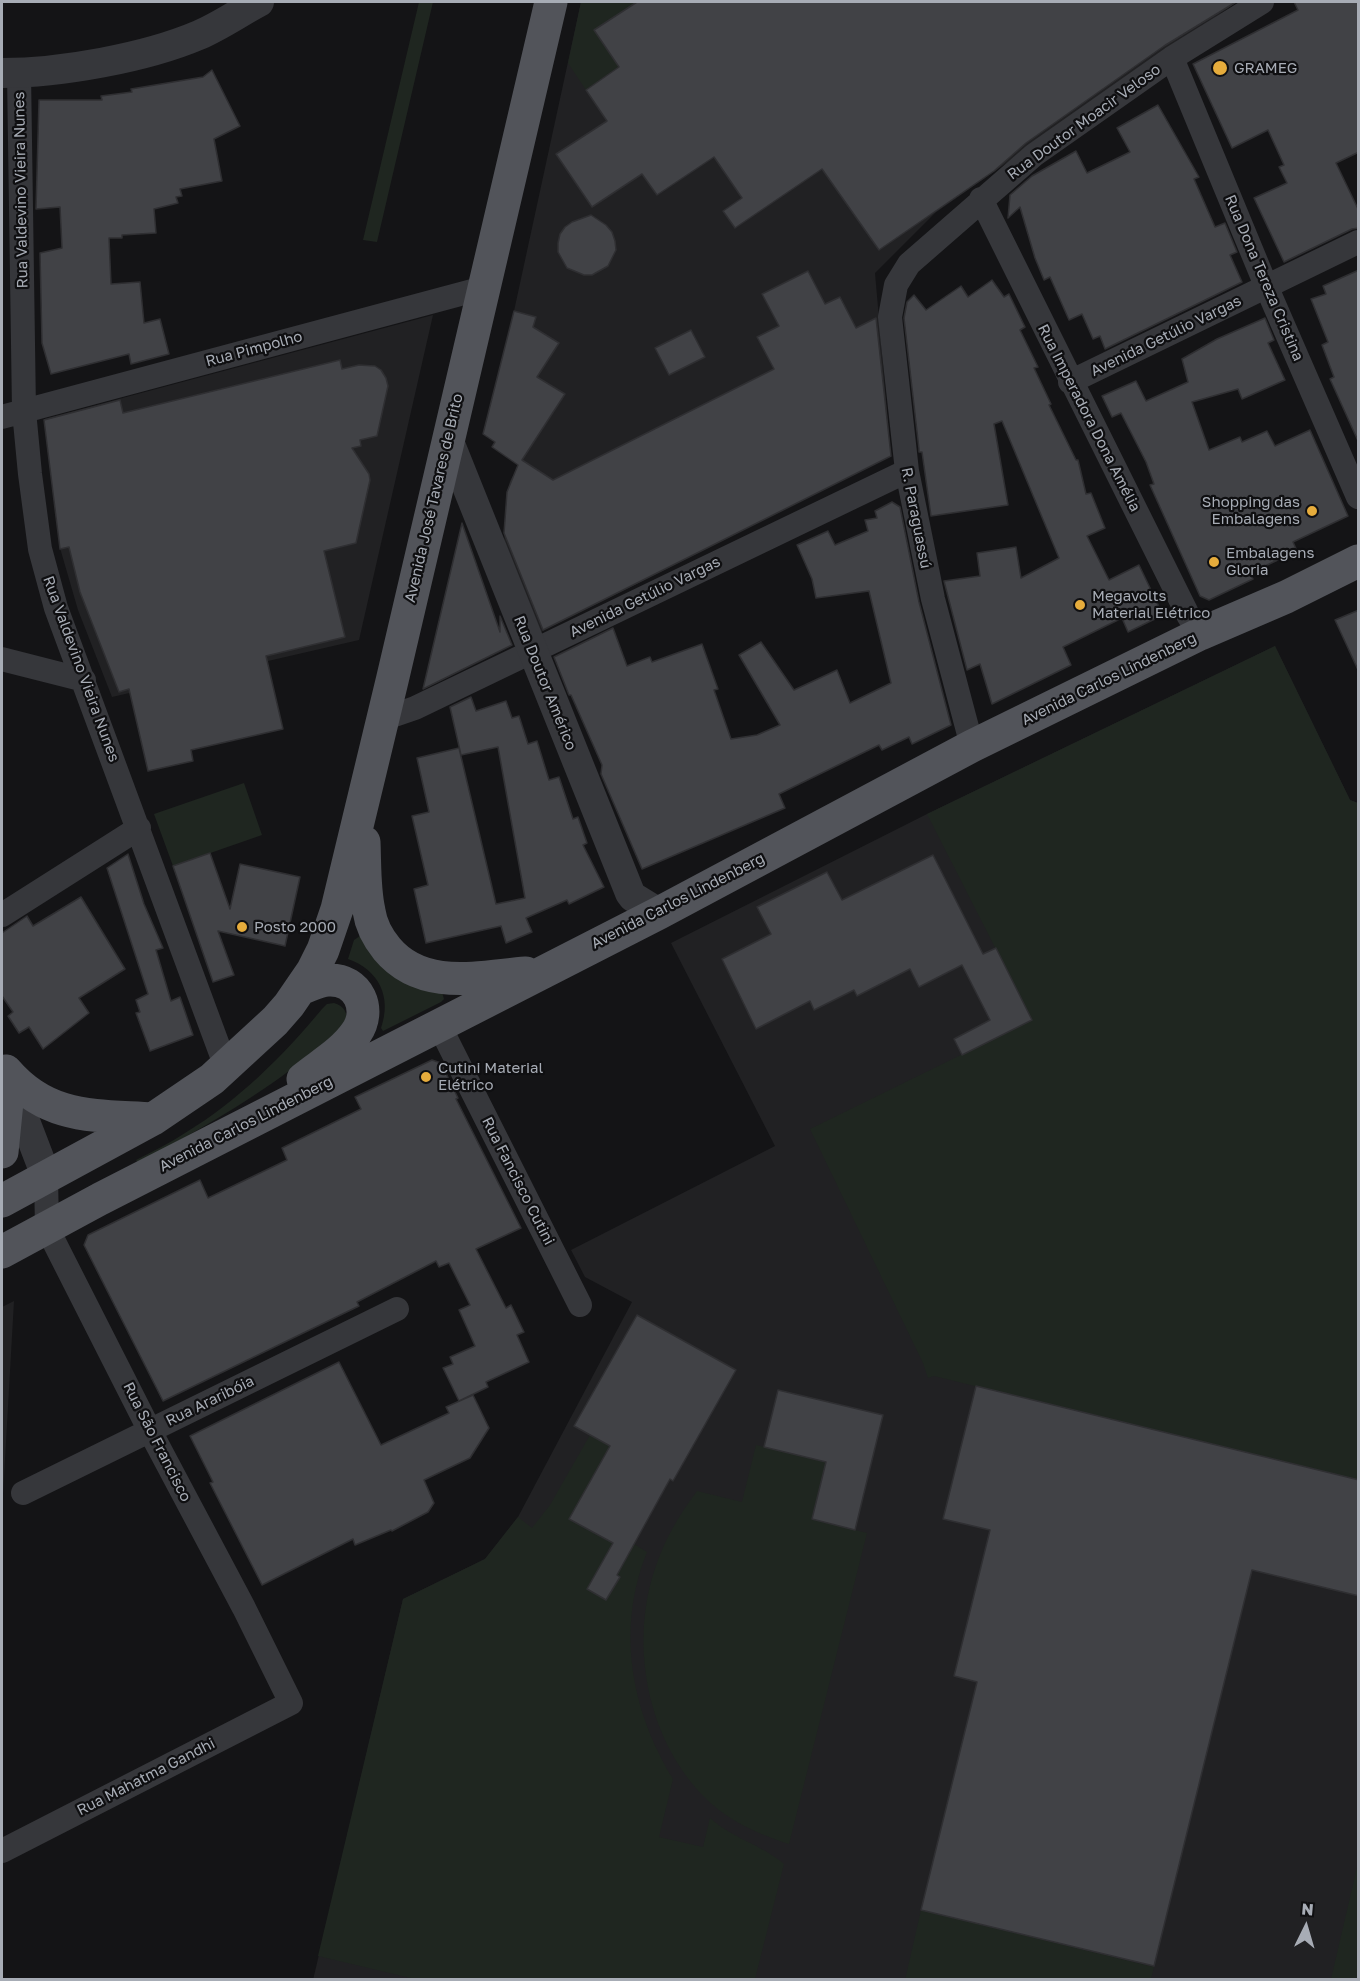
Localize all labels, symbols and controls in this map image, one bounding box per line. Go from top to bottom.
marker: GRAMEG [1211,59,1229,77]
place label: GRAMEG [1234,59,1297,77]
street label: Rua Doutor Moacir Veloso [1004,60,1164,184]
street label: Rua Valdevino Vieira Nunes [10,92,32,288]
street label: Rua Dona Tereza Cristina [1221,192,1307,364]
street label: Avenida Getúlio Vargas [1088,292,1244,380]
street label: Rua Imperadora Dona Amélia [1034,321,1144,515]
street label: Rua Pimpolho [204,327,304,371]
street label: Avenida José Tavares de Brito [401,392,467,604]
street label: R. Paraguassú [897,466,935,570]
place label: Shopping das Embalagens [1202,493,1300,528]
marker: Shopping das Embalagens [1305,504,1319,518]
place label: Embalagens Gloria [1226,544,1314,579]
street label: Avenida Getúlio Vargas [567,553,723,641]
marker: Embalagens Gloria [1207,555,1221,569]
street label: Rua Valdevino Vieira Nunes [39,574,123,764]
place label: Megavolts Material Elétrico [1092,587,1210,622]
marker: Megavolts Material Elétrico [1073,598,1087,612]
street label: Rua Doutor Américo [510,613,580,753]
street label: Avenida Carlos Lindenberg [1019,629,1199,729]
street label: Avenida Carlos Lindenberg [588,849,768,953]
place label: Posto 2000 [254,918,336,936]
marker: Posto 2000 [235,920,249,934]
place label: Cutini Material Elétrico [438,1059,543,1094]
marker: Cutini Material Elétrico [419,1070,433,1084]
street label: Avenida Carlos Lindenberg [156,1072,336,1176]
street label: Rua Fancisco Cutini [478,1114,558,1248]
street label: Rua Araribóia [163,1372,257,1430]
street label: Rua São Francisco [119,1379,195,1505]
street label: Rua Mahatma Gandhi [74,1734,218,1820]
north arrow [1276,1897,1336,1957]
text: N [1301,1899,1314,1920]

